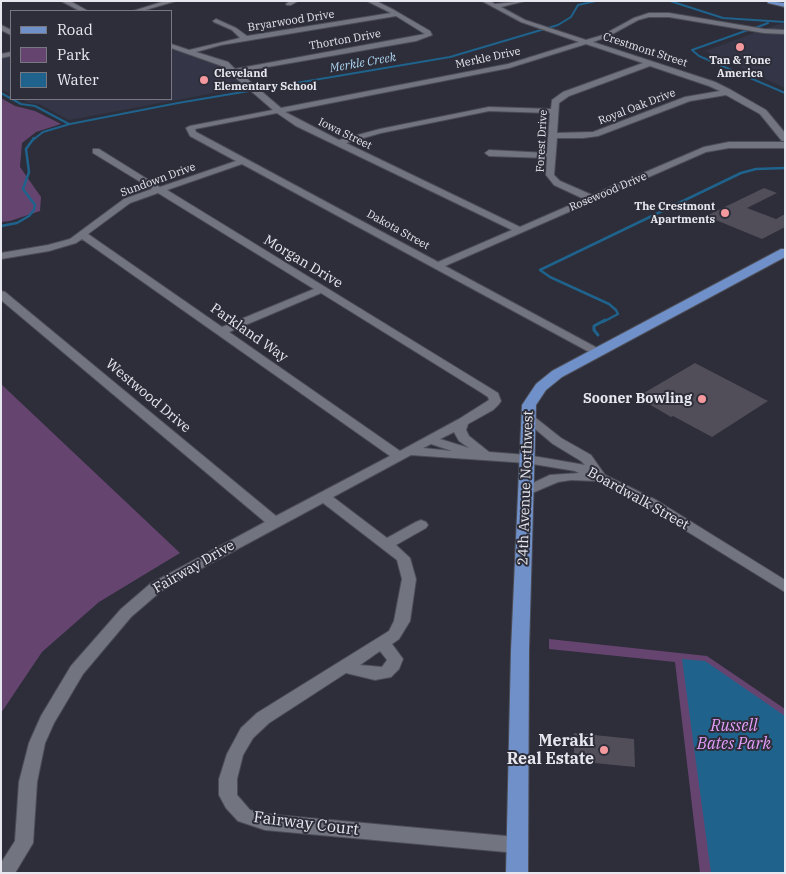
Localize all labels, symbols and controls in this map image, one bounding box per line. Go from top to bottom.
street label: Bryarwood Drive [247,8,335,34]
legend [10,10,172,100]
text: Road [57,20,93,39]
street label: Thorton Drive [308,27,382,53]
street label: Crestmont Street [601,30,689,70]
marker: Tan & Tone America [734,41,746,53]
text: Park [57,45,90,64]
street label: Merkle Drive [454,45,522,71]
water label: Merkle Creek [329,50,397,76]
place label: Tan & Tone America [709,54,771,80]
place label: Cleveland Elementary School [214,67,317,93]
text: Water [57,70,99,89]
marker: Cleveland Elementary School [198,74,210,86]
street label: Royal Oak Drive [597,86,677,128]
street label: Forest Drive [534,109,550,173]
street label: Iowa Street [316,115,374,153]
street label: Sundown Drive [119,160,197,200]
street label: Rosewood Drive [567,170,649,214]
place label: The Crestmont Apartments [634,200,715,226]
street label: Dakota Street [364,207,432,253]
marker: The Crestmont Apartments [719,207,731,219]
street label: Morgan Drive [261,232,345,292]
street label: Parkland Way [207,300,291,366]
street label: Westwood Drive [102,355,194,437]
place label: Sooner Bowling [583,391,692,407]
marker: Sooner Bowling [696,393,708,405]
street label: 24th Avenue Northwest [515,410,537,566]
street label: Boardwalk Street [584,464,692,534]
street label: Fairway Drive [150,537,238,597]
park label: Russell Bates Park [697,716,771,754]
place label: Meraki Real Estate [507,731,594,769]
marker: Meraki Real Estate [598,744,610,756]
street label: Fairway Court [252,808,360,840]

